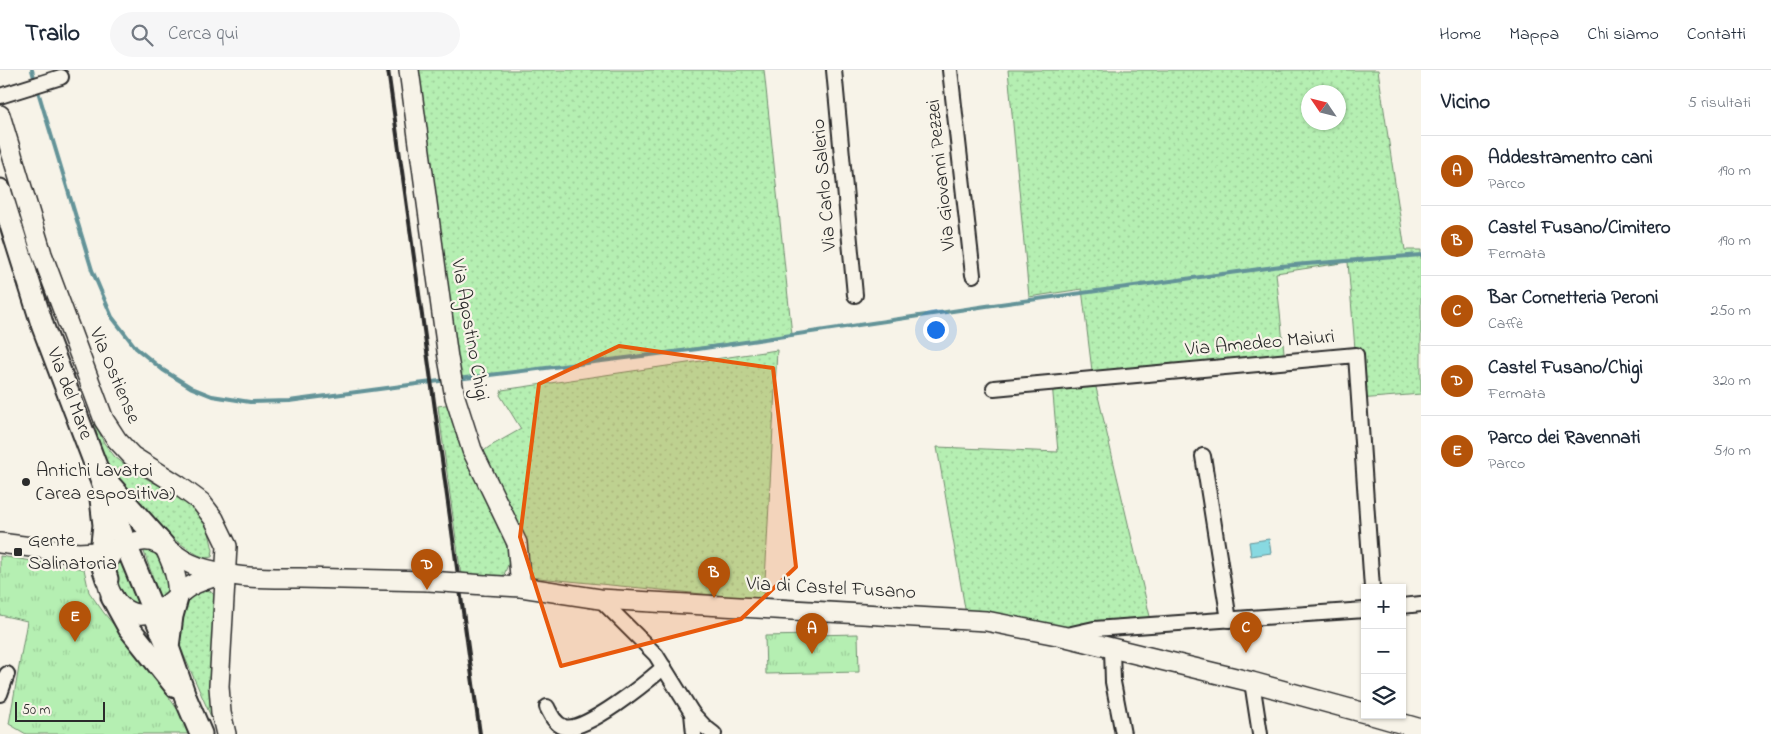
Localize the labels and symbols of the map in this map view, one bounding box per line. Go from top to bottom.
north arrow [1301,85,1346,130]
street label: Via Giovanni Pezzei [920,98,964,253]
street label: Via Carlo Salerio [805,118,845,253]
street label: Via Agostino Chigi [441,256,496,404]
your location [923,317,949,343]
street label: Via Ostiense [80,323,147,428]
street label: Via Amedeo Maiuri [1183,323,1336,365]
street label: Via del Mare [38,343,100,444]
place label: Antichi Lavatoi (area espositiva) [36,457,175,509]
marker: Antichi Lavatoi (area espositiva) [20,476,32,488]
place label: Gente Salinatoria [28,527,117,579]
marker: Gente Salinatoria [12,546,24,558]
pin: D [411,549,443,590]
pin: B [698,557,730,598]
street label: Via di Castel Fusano [744,570,917,608]
pin: E [59,601,91,642]
pin: C [1230,612,1262,653]
pin: A [796,613,828,654]
scale bar [15,699,105,722]

